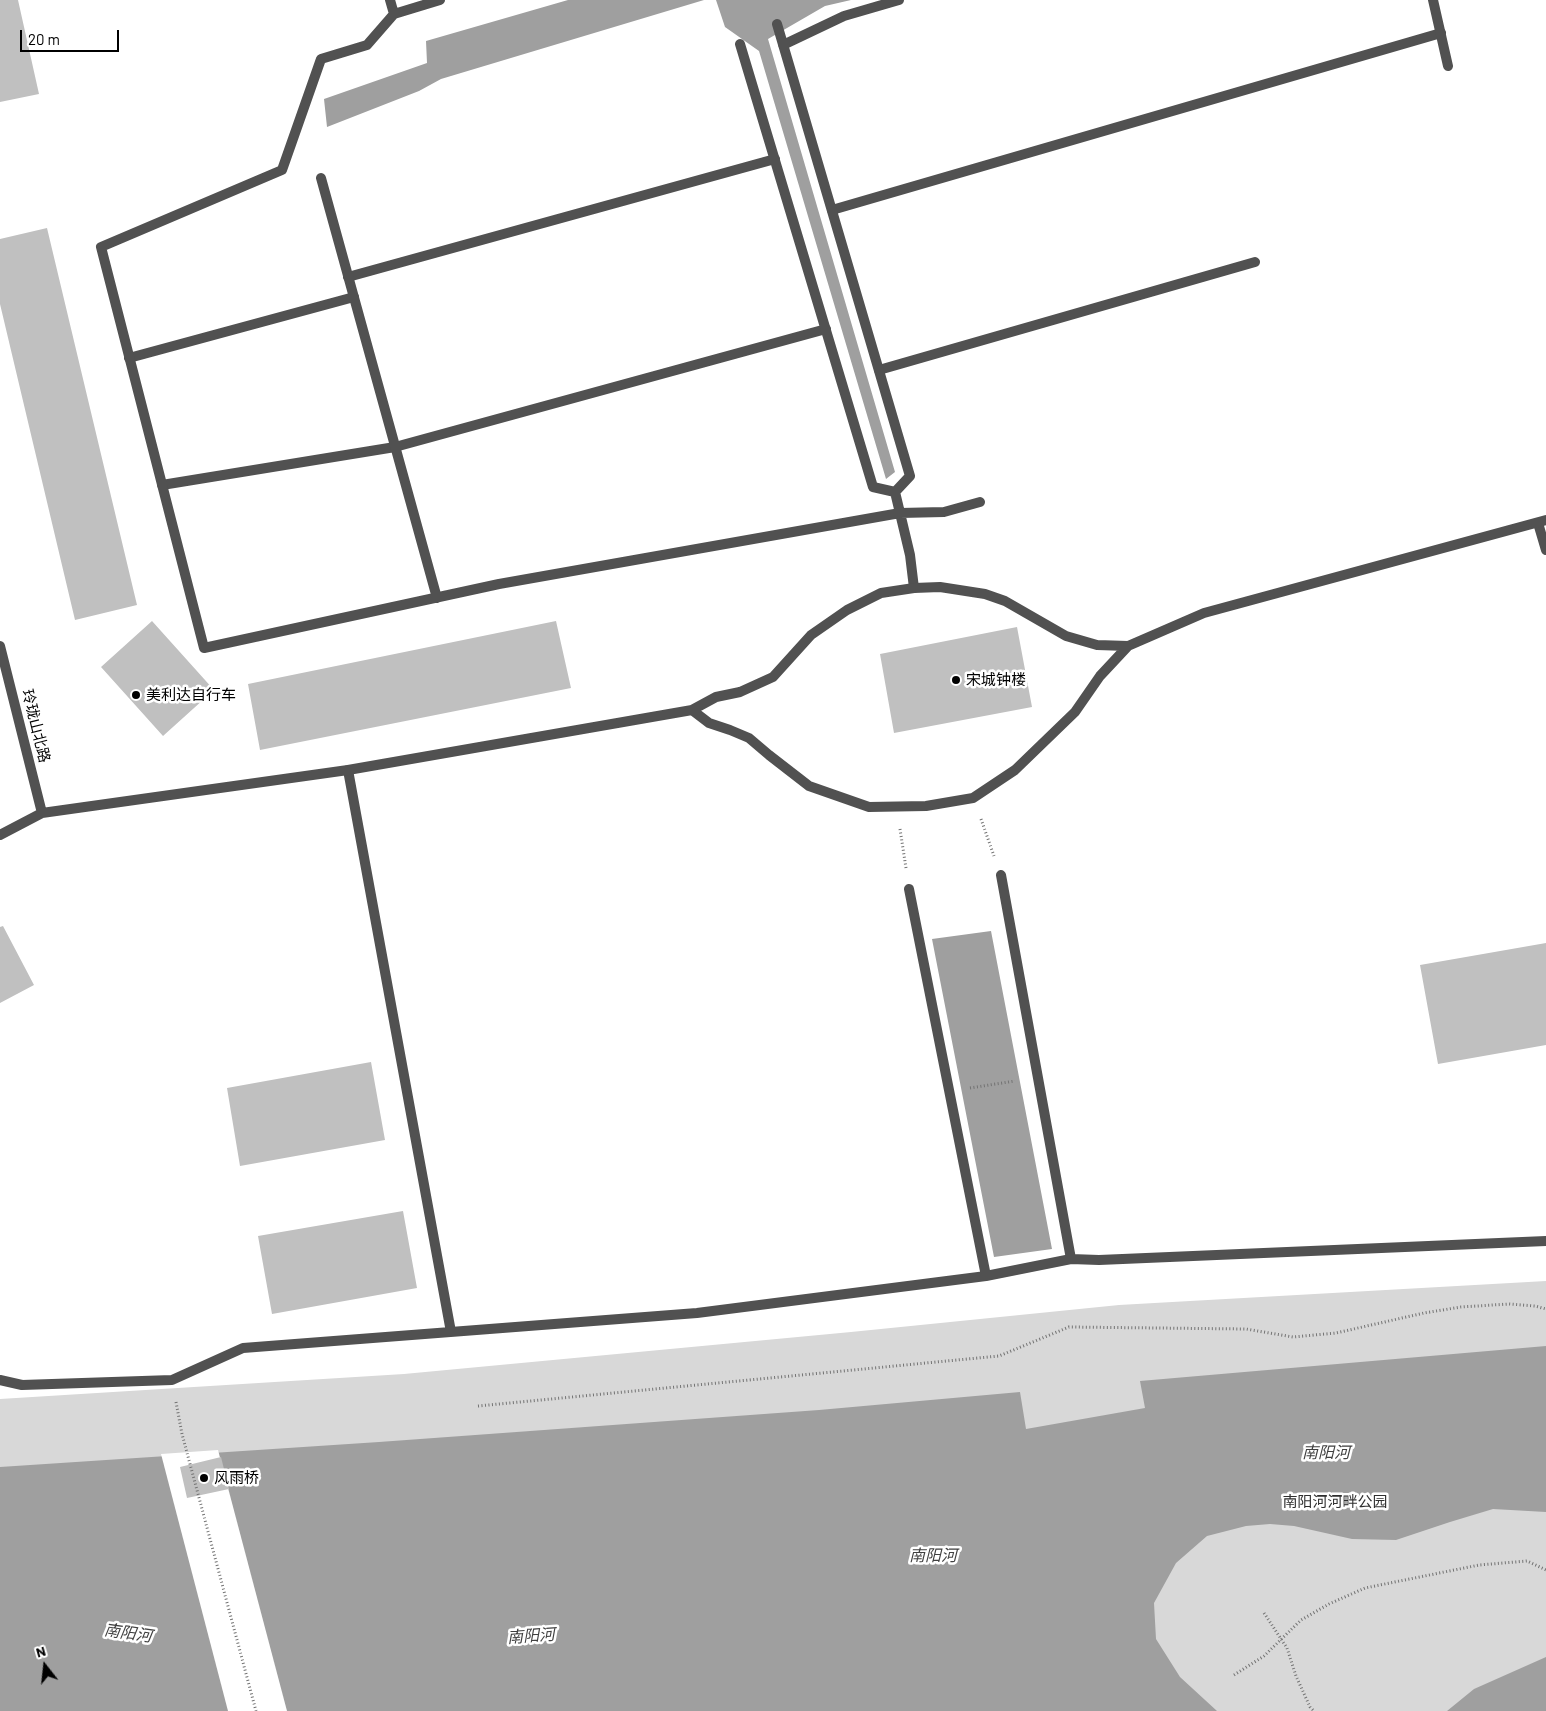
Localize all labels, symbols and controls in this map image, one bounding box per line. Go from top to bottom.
scale bar [22,20,121,52]
text: 20 m [28,30,60,48]
place label: 宋城钟楼 [966,671,1026,689]
marker: 宋城钟楼 [950,674,962,686]
place label: 美利达自行车 [146,686,236,704]
street label: 玲珑山北路 [18,687,54,765]
marker: 美利达自行车 [130,689,142,701]
water label: 南阳河 [1302,1443,1350,1463]
place label: 风雨桥 [214,1469,259,1487]
marker: 风雨桥 [198,1472,210,1484]
park label: 南阳河河畔公园 [1283,1493,1387,1511]
water label: 南阳河 [909,1546,957,1566]
water label: 南阳河 [103,1620,153,1646]
water label: 南阳河 [506,1625,556,1647]
north arrow [20,1641,70,1691]
text: N [34,1642,48,1661]

